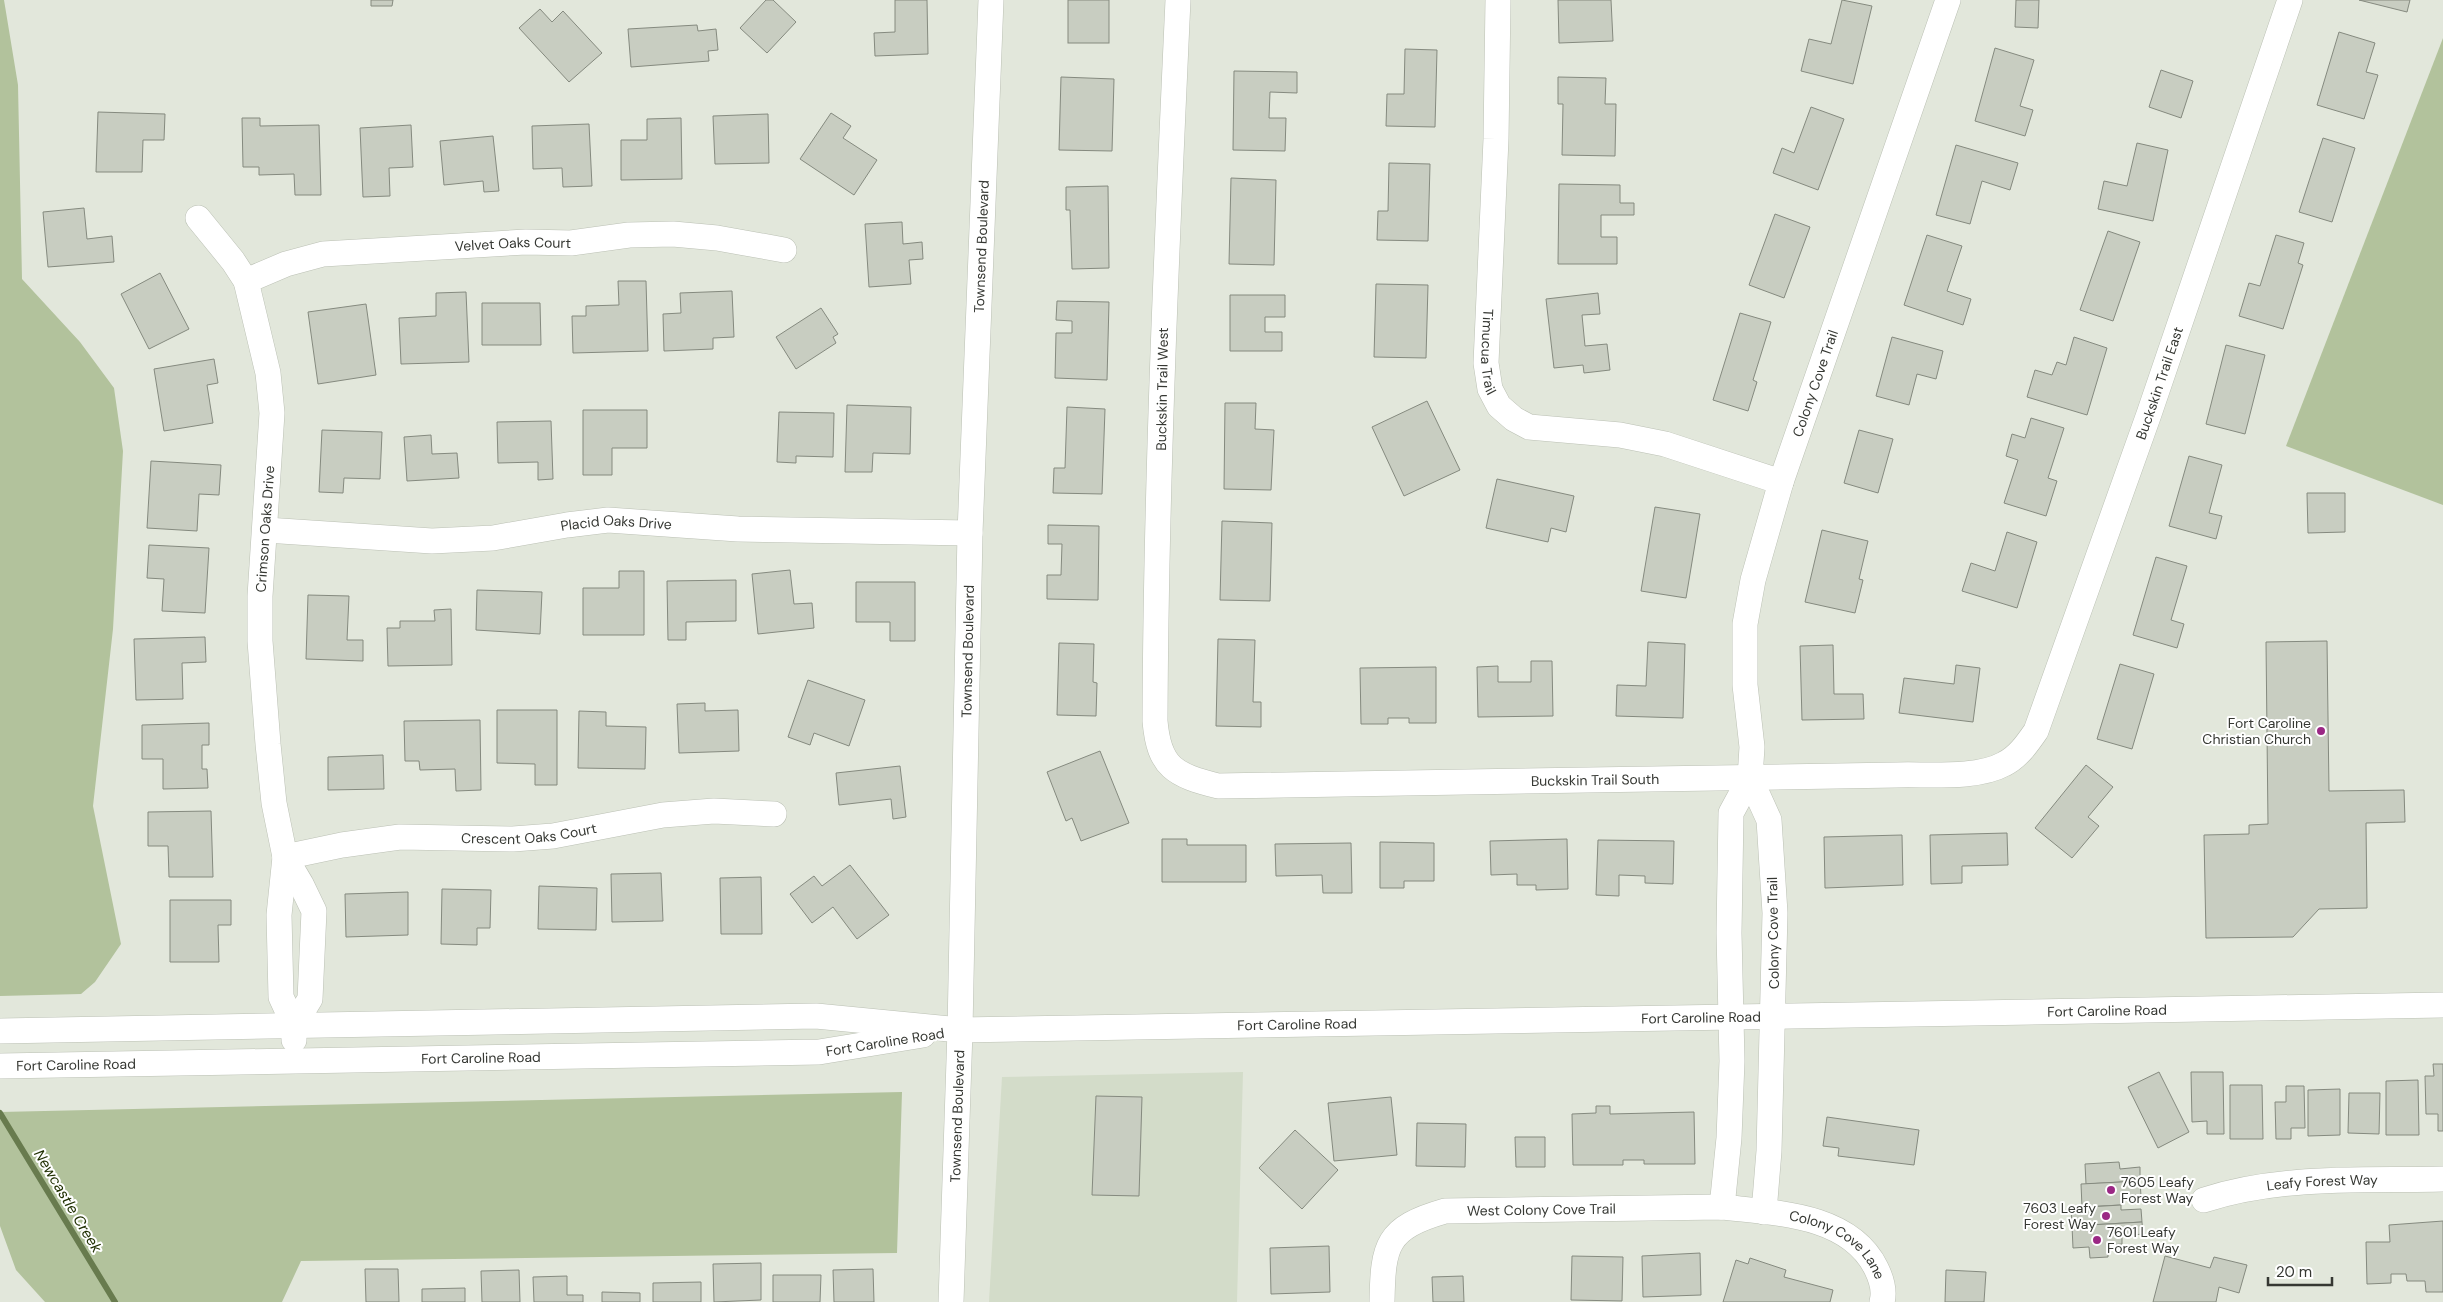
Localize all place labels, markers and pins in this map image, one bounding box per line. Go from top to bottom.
place label: Fort Caroline Christian Church [2202,714,2311,748]
marker: Fort Caroline Christian Church [2315,725,2327,737]
place label: 7605 Leafy Forest Way [2121,1173,2194,1207]
marker: 7605 Leafy Forest Way [2105,1184,2117,1196]
place label: 7603 Leafy Forest Way [2023,1199,2096,1233]
marker: 7603 Leafy Forest Way [2100,1210,2112,1222]
place label: 7601 Leafy Forest Way [2107,1223,2180,1257]
marker: 7601 Leafy Forest Way [2091,1234,2103,1246]

